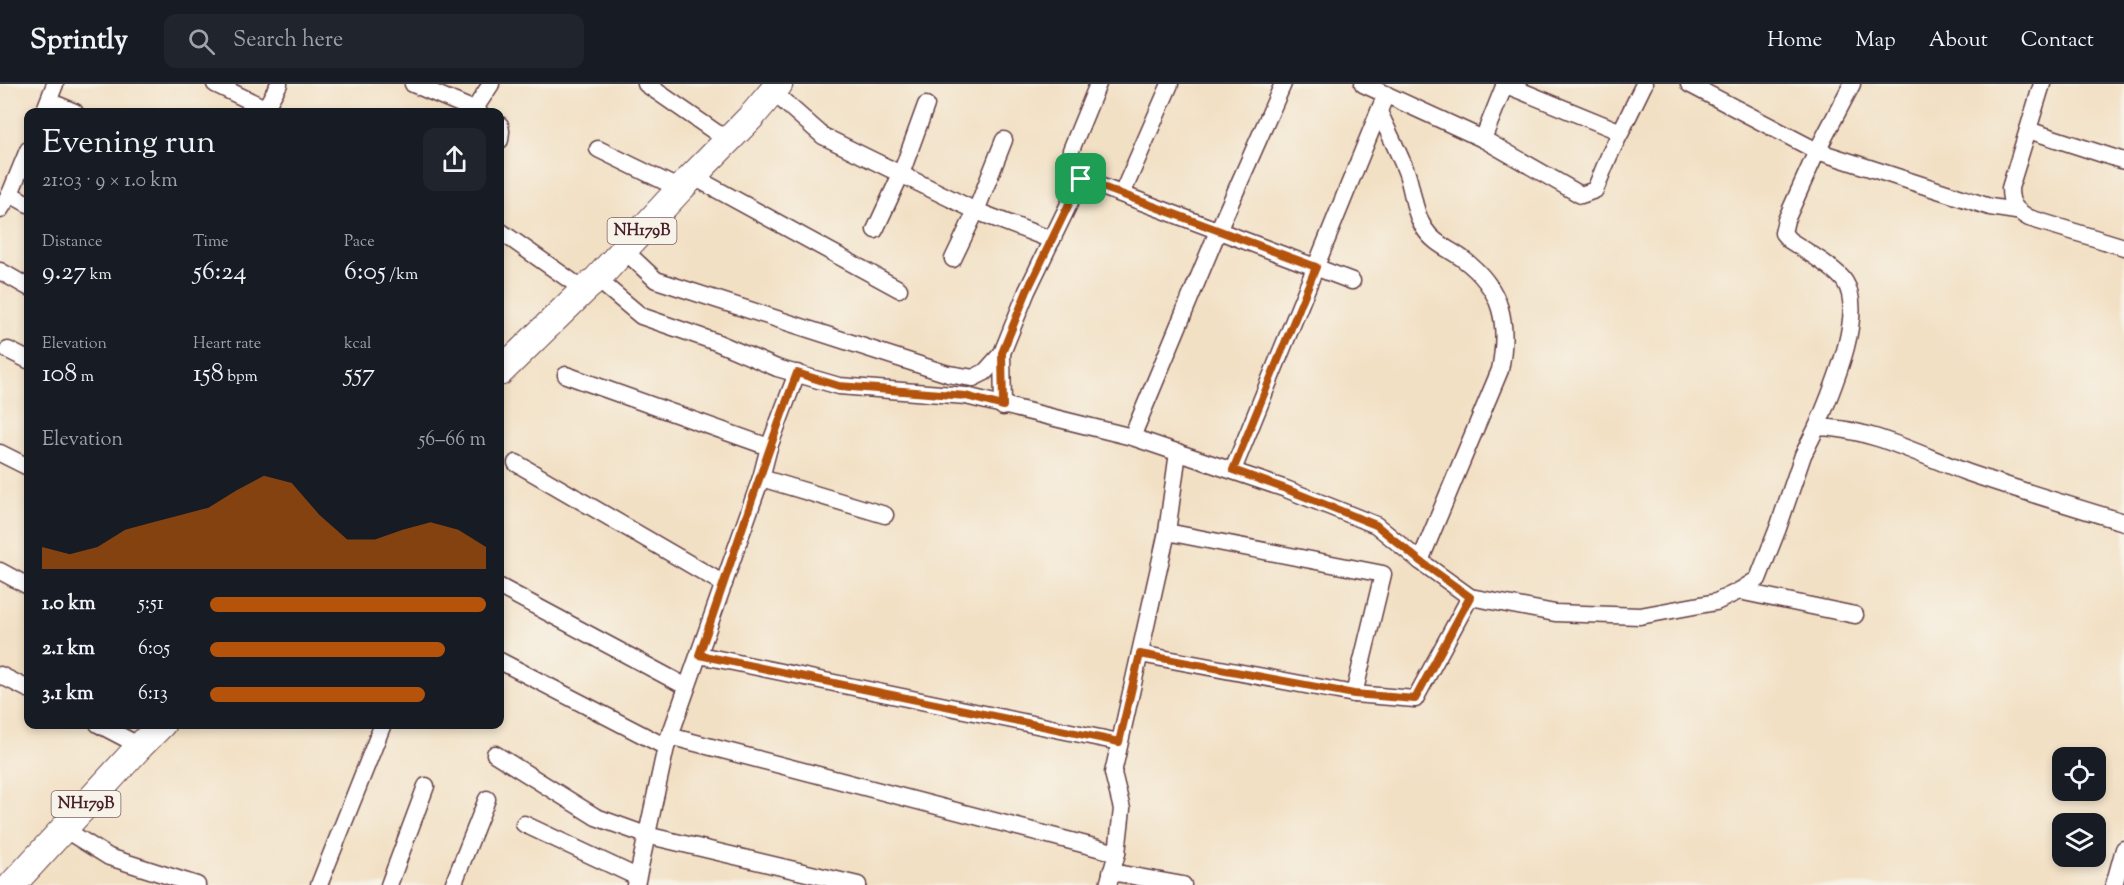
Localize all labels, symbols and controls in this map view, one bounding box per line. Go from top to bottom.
search box [164,14,584,68]
text: Sprintly [30,21,128,61]
icon: search [185,25,218,58]
text: Search here [233,25,343,57]
text: Home [1767,26,1822,56]
text: Map [1855,26,1896,56]
text: About [1929,26,1988,56]
text: Contact [2021,26,2094,56]
text: Evening run [42,120,216,168]
button: share [423,128,486,191]
pin [1055,153,1106,204]
icon: arrive [1064,162,1097,195]
text: 21:03 · 9 × 1.0 km [42,167,178,196]
road number: NH179B [608,218,676,244]
text: Distance [42,231,102,254]
text: Time [193,231,229,254]
text: Pace [344,231,375,254]
text: 9.27 [42,254,86,291]
text: 56:24 [193,254,247,291]
text: 6:05 [344,254,386,291]
text: km [86,264,112,287]
text: /km [386,264,418,287]
text: Elevation [42,333,107,356]
text: Heart rate [193,333,261,356]
text: kcal [344,333,372,356]
text: 108 [42,356,77,393]
text: 158 [193,356,224,393]
text: 557 [344,356,375,393]
text: m [77,366,94,389]
text: bpm [224,366,258,389]
text: Elevation [42,426,123,455]
text: 56–66 m [419,426,486,455]
text: 1.0 km [42,590,96,619]
text: 5:51 [138,590,164,619]
text: 2.1 km [42,635,95,664]
text: 6:05 [138,635,170,664]
text: 3.1 km [42,680,94,709]
text: 6:13 [138,680,168,709]
map controls [2052,747,2106,867]
button: locate [2052,747,2106,801]
road number: NH179B [52,791,121,817]
button: layers [2052,813,2106,867]

